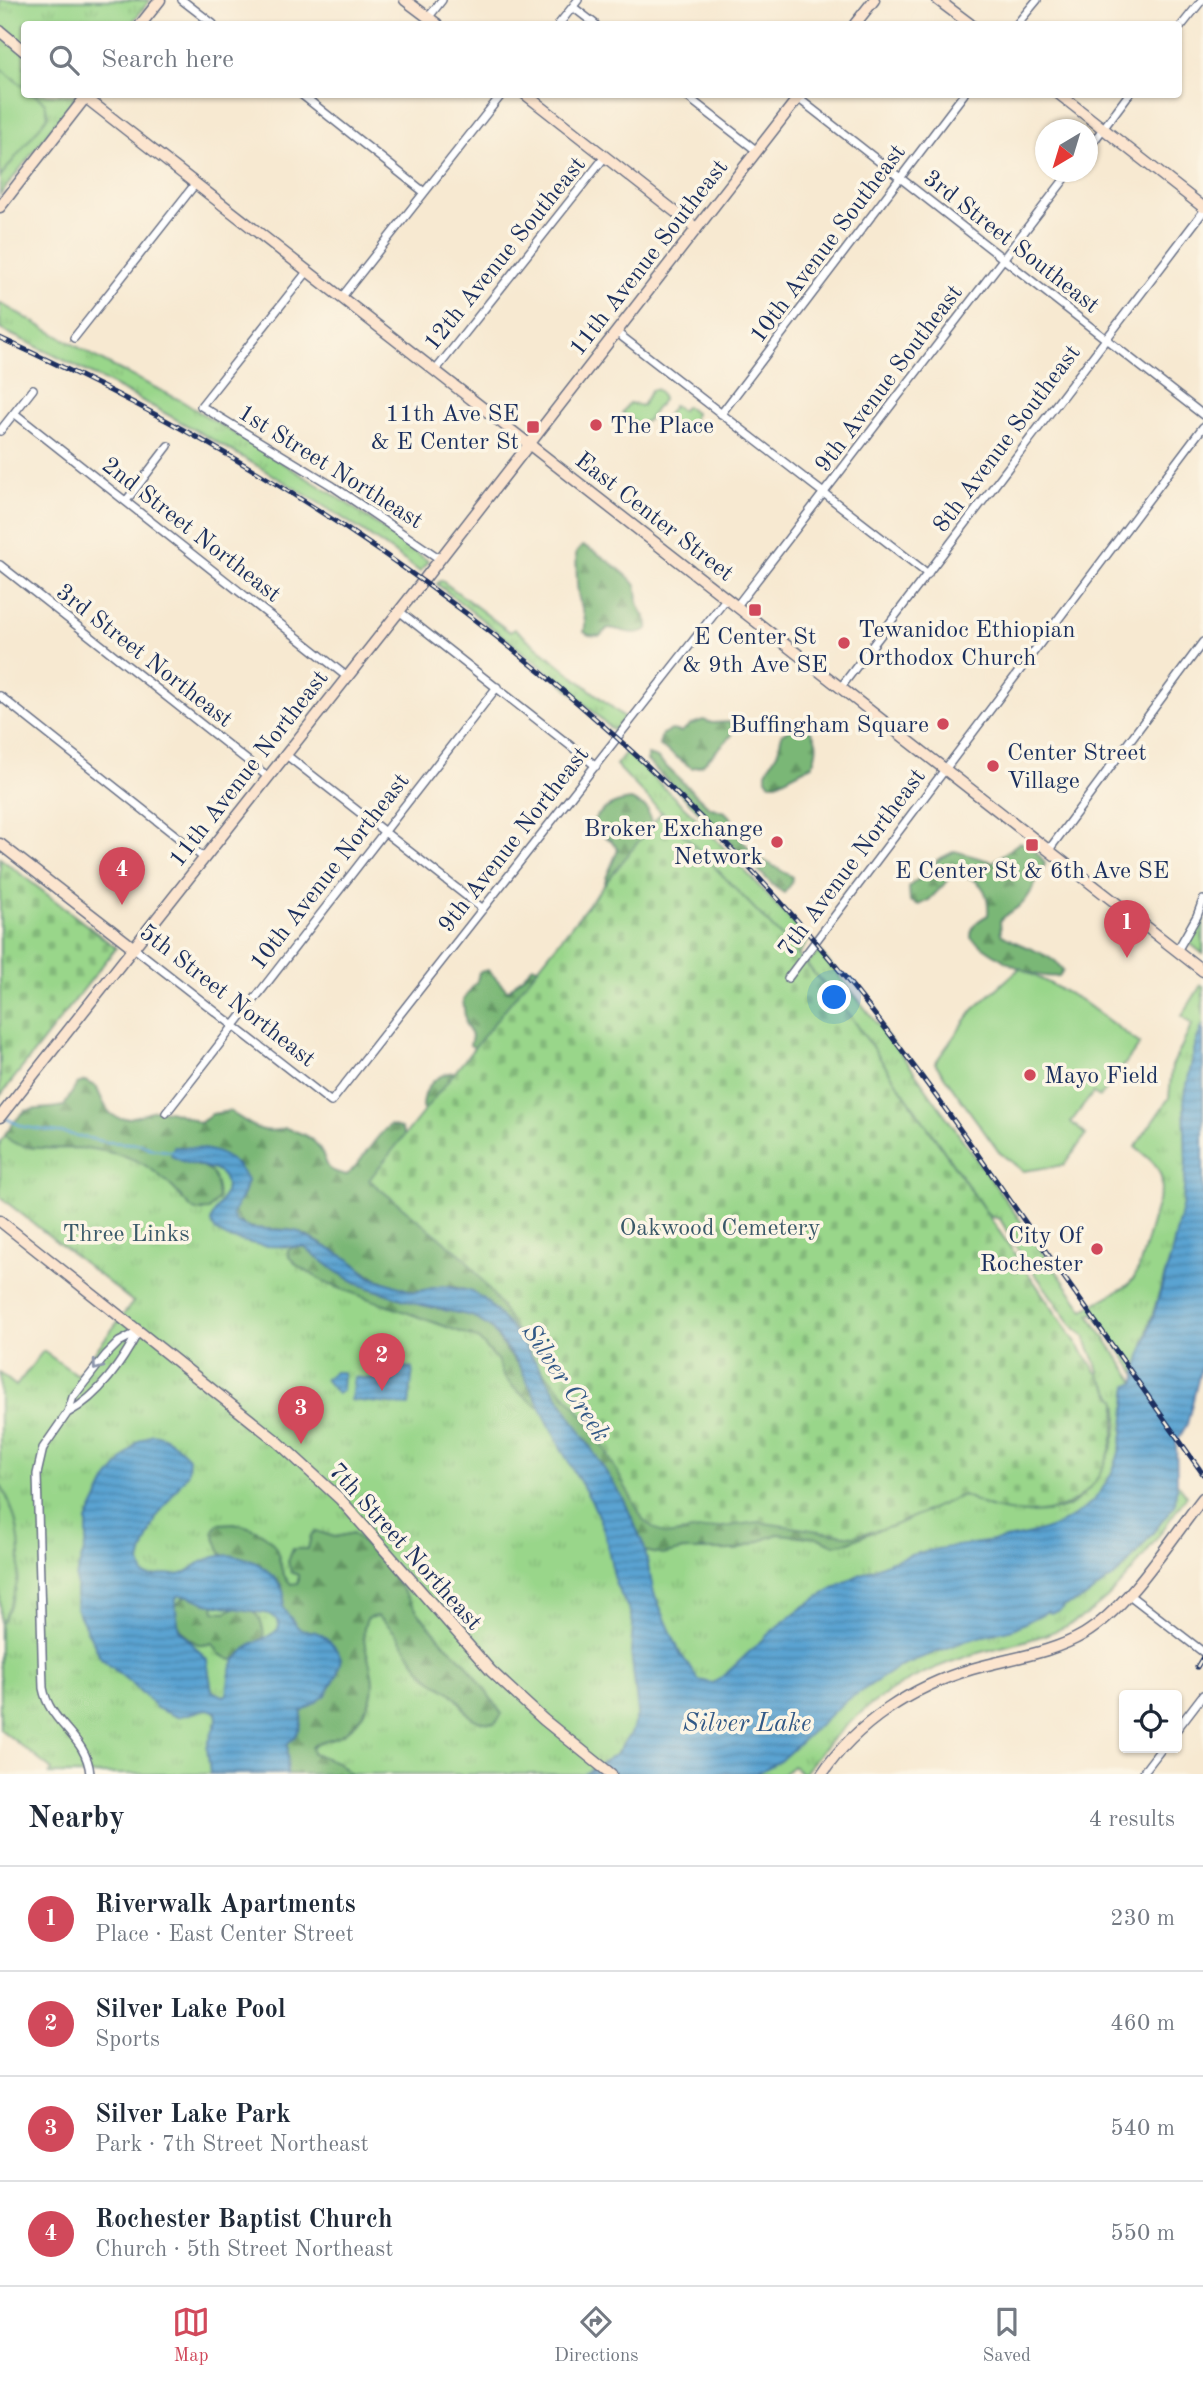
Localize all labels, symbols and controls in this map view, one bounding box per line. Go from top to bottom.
search box [21,21,1182,98]
icon: search [45,41,83,79]
text: Search here [101,47,234,73]
north arrow [1035,119,1098,182]
street label: 10th Avenue Southeast [746,140,911,348]
street label: 12th Avenue Southeast [420,153,591,356]
street label: 11th Avenue Southeast [566,156,733,361]
street label: 3rd Street Southeast [918,167,1103,319]
street label: 9th Avenue Southeast [811,281,968,477]
street label: 8th Avenue Southeast [929,341,1086,537]
street label: 1st Street Northeast [233,401,427,534]
place label: 11th Ave SE & E Center St [371,403,519,455]
place label: The Place [610,415,714,439]
marker: The Place [588,417,604,433]
marker: 11th Ave SE & E Center St [525,419,541,435]
street label: East Center Street [570,449,737,587]
street label: 2nd Street Northeast [97,453,285,608]
street label: 3rd Street Northeast [51,580,237,733]
marker: E Center St & 9th Ave SE [747,602,763,618]
place label: Tewanidoc Ethiopian Orthodox Church [858,619,1075,671]
place label: E Center St & 9th Ave SE [682,626,828,678]
marker: Tewanidoc Ethiopian Orthodox Church [836,635,852,651]
street label: 11th Avenue Northeast [166,666,334,872]
place label: Buffingham Square [730,714,929,738]
marker: Buffingham Square [935,716,951,732]
place label: Center Street Village [1007,742,1147,794]
street label: 9th Avenue Northeast [435,743,594,938]
marker: Center Street Village [985,758,1001,774]
street label: 7th Avenue Northeast [774,765,931,962]
street label: 10th Avenue Northeast [247,769,415,975]
place label: Broker Exchange Network [584,818,763,870]
marker: Broker Exchange Network [769,834,785,850]
marker: E Center St & 6th Ave SE [1024,837,1040,853]
pin: 4 [99,847,145,905]
place label: E Center St & 6th Ave SE [895,860,1169,884]
pin: 1 [1104,900,1150,958]
street label: 5th Street Northeast [134,921,319,1072]
your location [817,980,851,1014]
place label: Mayo Field [1044,1065,1159,1089]
marker: Mayo Field [1022,1067,1038,1083]
park label: Oakwood Cemetery [620,1217,821,1241]
park label: Three Links [62,1223,190,1247]
place label: City Of Rochester [980,1225,1084,1277]
marker: City Of Rochester [1089,1241,1105,1257]
water label: Silver Creek [516,1319,614,1447]
pin: 2 [359,1333,405,1391]
one-way arrow [93,1358,106,1371]
pin: 3 [278,1386,324,1444]
street label: 7th Street Northeast [323,1459,486,1636]
map controls [1119,1690,1182,1753]
button: locate [1119,1690,1182,1753]
water label: Silver Lake [683,1711,811,1737]
text: Nearby [28,1804,125,1834]
text: 4 results [1089,1808,1175,1831]
text: Riverwalk Apartments [95,1892,356,1918]
text: 1 [44,1907,58,1930]
text: 230 m [1110,1907,1175,1930]
text: Place · East Center Street [95,1923,354,1946]
text: Silver Lake Pool [95,1997,286,2023]
text: 2 [44,2012,58,2035]
text: 460 m [1110,2012,1175,2035]
text: Sports [95,2028,160,2051]
text: Silver Lake Park [95,2102,291,2128]
text: 3 [44,2117,58,2140]
text: 540 m [1110,2117,1175,2140]
text: Park · 7th Street Northeast [95,2133,369,2156]
text: Rochester Baptist Church [95,2207,393,2233]
text: 4 [44,2222,58,2245]
text: 550 m [1110,2222,1175,2245]
text: Church · 5th Street Northeast [95,2238,393,2261]
tab: Map [172,2303,210,2368]
tab: Directions [554,2303,639,2368]
tab: Saved [983,2303,1031,2368]

